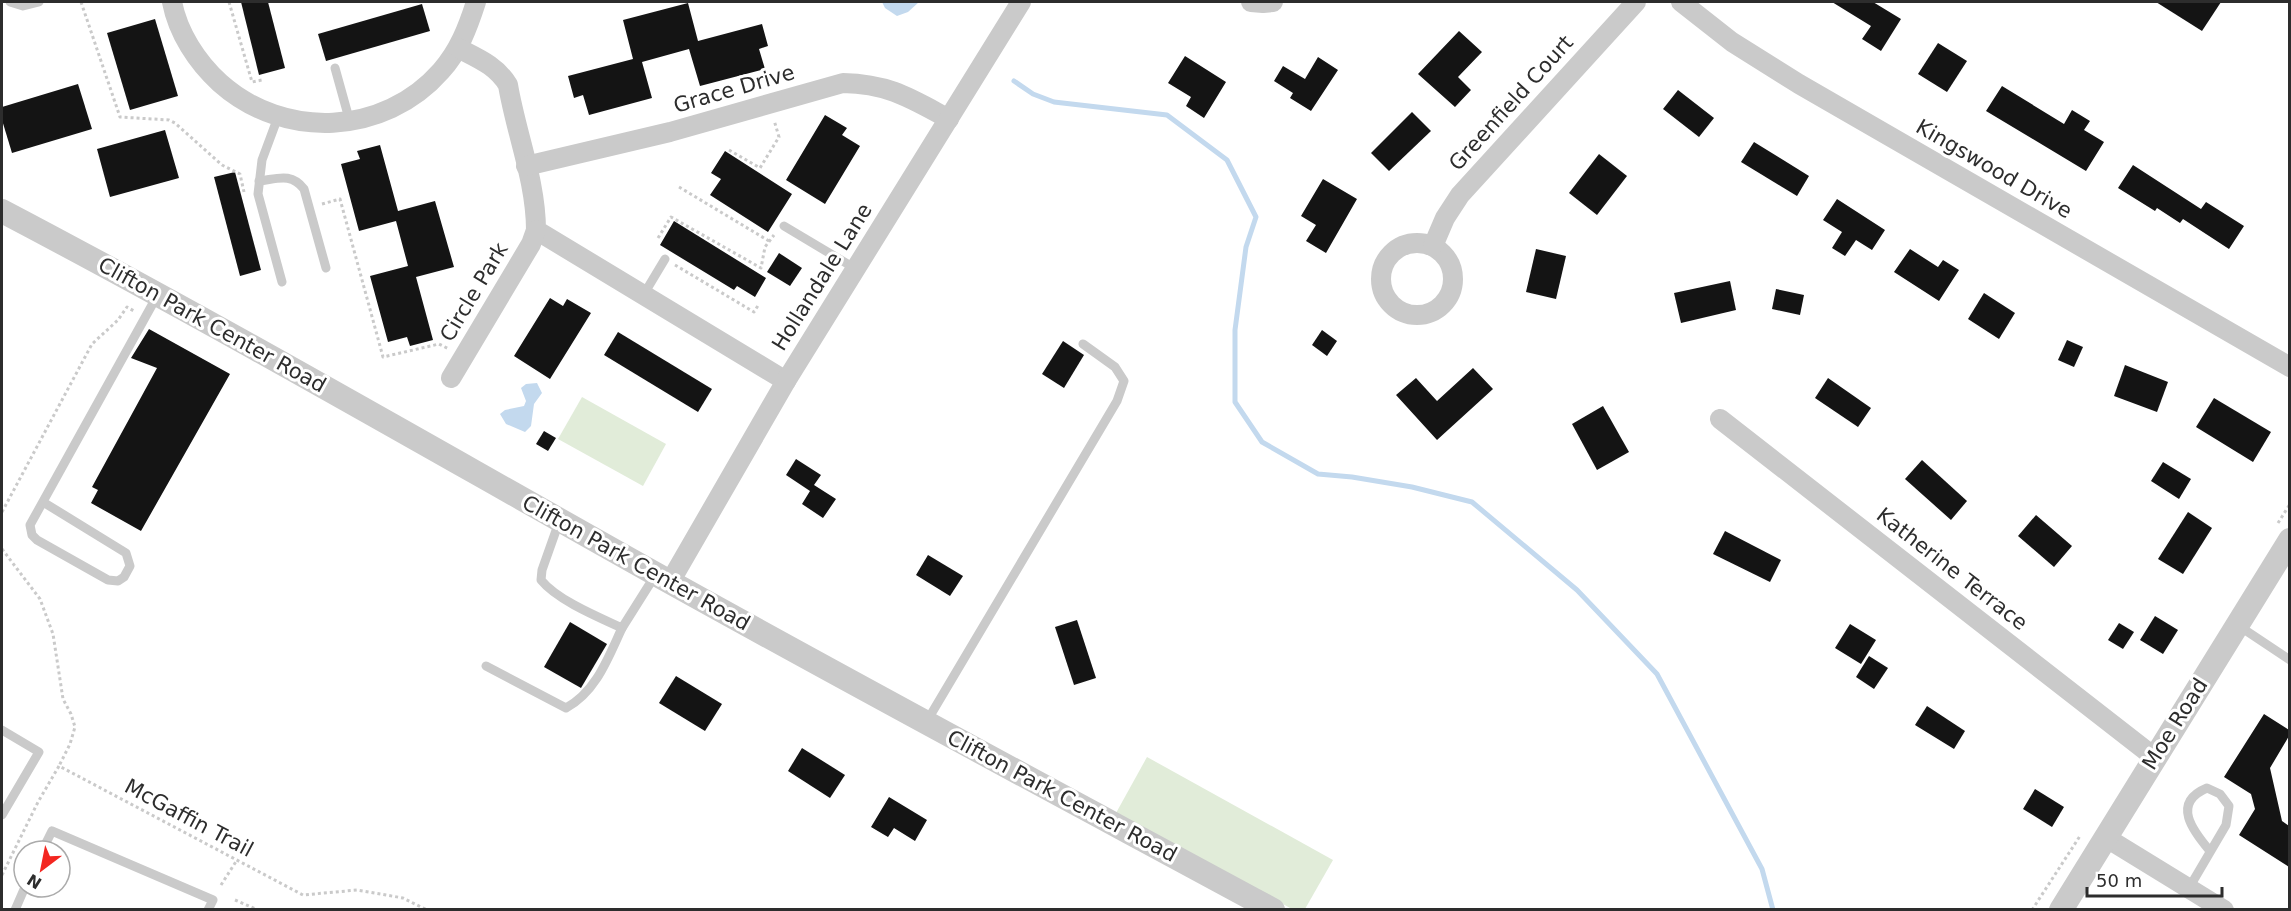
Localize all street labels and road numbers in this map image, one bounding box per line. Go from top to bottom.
street label: Greenfield Court [1444,31,1578,175]
street label: Grace Drive [671,60,797,118]
street label: Kingswood Drive [1912,115,2076,223]
street label: Hollandale Lane [767,199,877,355]
street label: Circle Park [435,238,513,346]
street label: Clifton Park Center Road [94,252,330,398]
street label: Clifton Park Center Road [518,490,754,636]
street label: Katherine Terrace [1872,503,2032,635]
street label: Moe Road [2137,674,2213,774]
street label: Clifton Park Center Road [943,725,1181,867]
street label: McGaffin Trail [121,774,257,862]

